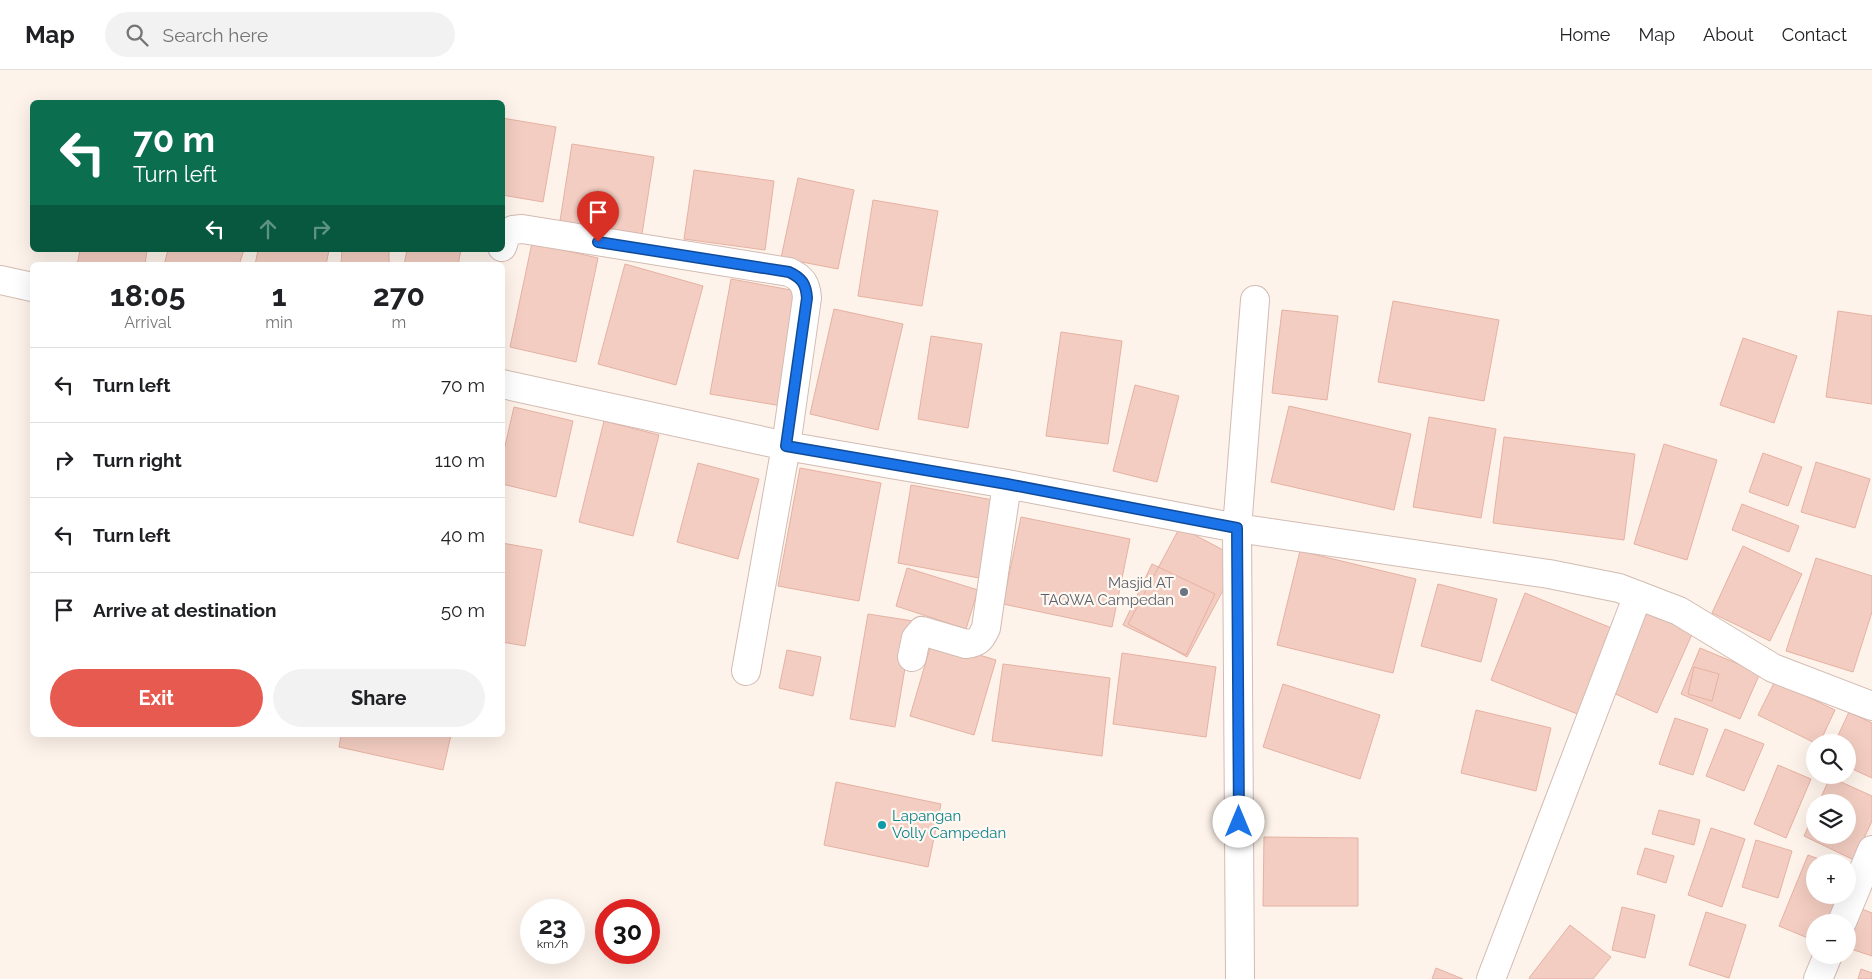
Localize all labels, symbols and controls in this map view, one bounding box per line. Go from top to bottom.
search box [105,12,455,57]
text: Map [25,20,75,49]
icon: search [123,21,151,49]
text: Search here [163,24,268,46]
text: Home [1559,24,1610,45]
text: Map [1638,24,1675,45]
text: About [1703,24,1754,45]
text: Contact [1782,24,1847,45]
text: 70 m [133,119,215,160]
icon: left [50,120,115,185]
text: Turn left [133,161,217,187]
pin [577,191,619,242]
icon: arrive [584,198,612,226]
icon: left [201,215,229,243]
icon: ahead [254,215,282,243]
icon: right [307,215,335,243]
text: 18:05 [110,278,185,313]
text: 1 [272,278,287,313]
text: 270 [373,278,425,313]
text: Arrival [124,313,171,332]
text: min [265,313,293,332]
text: m [392,313,406,332]
icon: left [50,371,78,399]
text: Turn left [93,374,170,396]
text: 70 m [441,374,485,396]
icon: right [50,446,78,474]
text: Turn right [93,449,182,471]
text: 110 m [435,449,485,471]
icon: left [50,521,78,549]
text: Turn left [93,524,170,546]
text: 40 m [441,524,485,546]
place label: Masjid AT TAQWA Campedan [1040,574,1174,609]
marker: Masjid AT TAQWA Campedan [1178,586,1190,598]
icon: arrive [50,596,78,624]
text: Arrive at destination [93,599,277,621]
text: 50 m [441,599,485,621]
button: Exit [50,669,263,727]
button: Share [273,669,485,727]
map controls [1806,734,1856,964]
button: search [1806,734,1856,784]
button: layers [1806,794,1856,844]
position arrow [1212,795,1264,847]
place label: Lapangan Volly Campedan [892,807,1006,842]
marker: Lapangan Volly Campedan [876,819,888,831]
button: + [1806,854,1856,904]
speed limit sign: 30 [595,899,660,964]
text: 23 [538,910,567,940]
button: − [1806,914,1856,964]
text: km/h [537,937,568,951]

